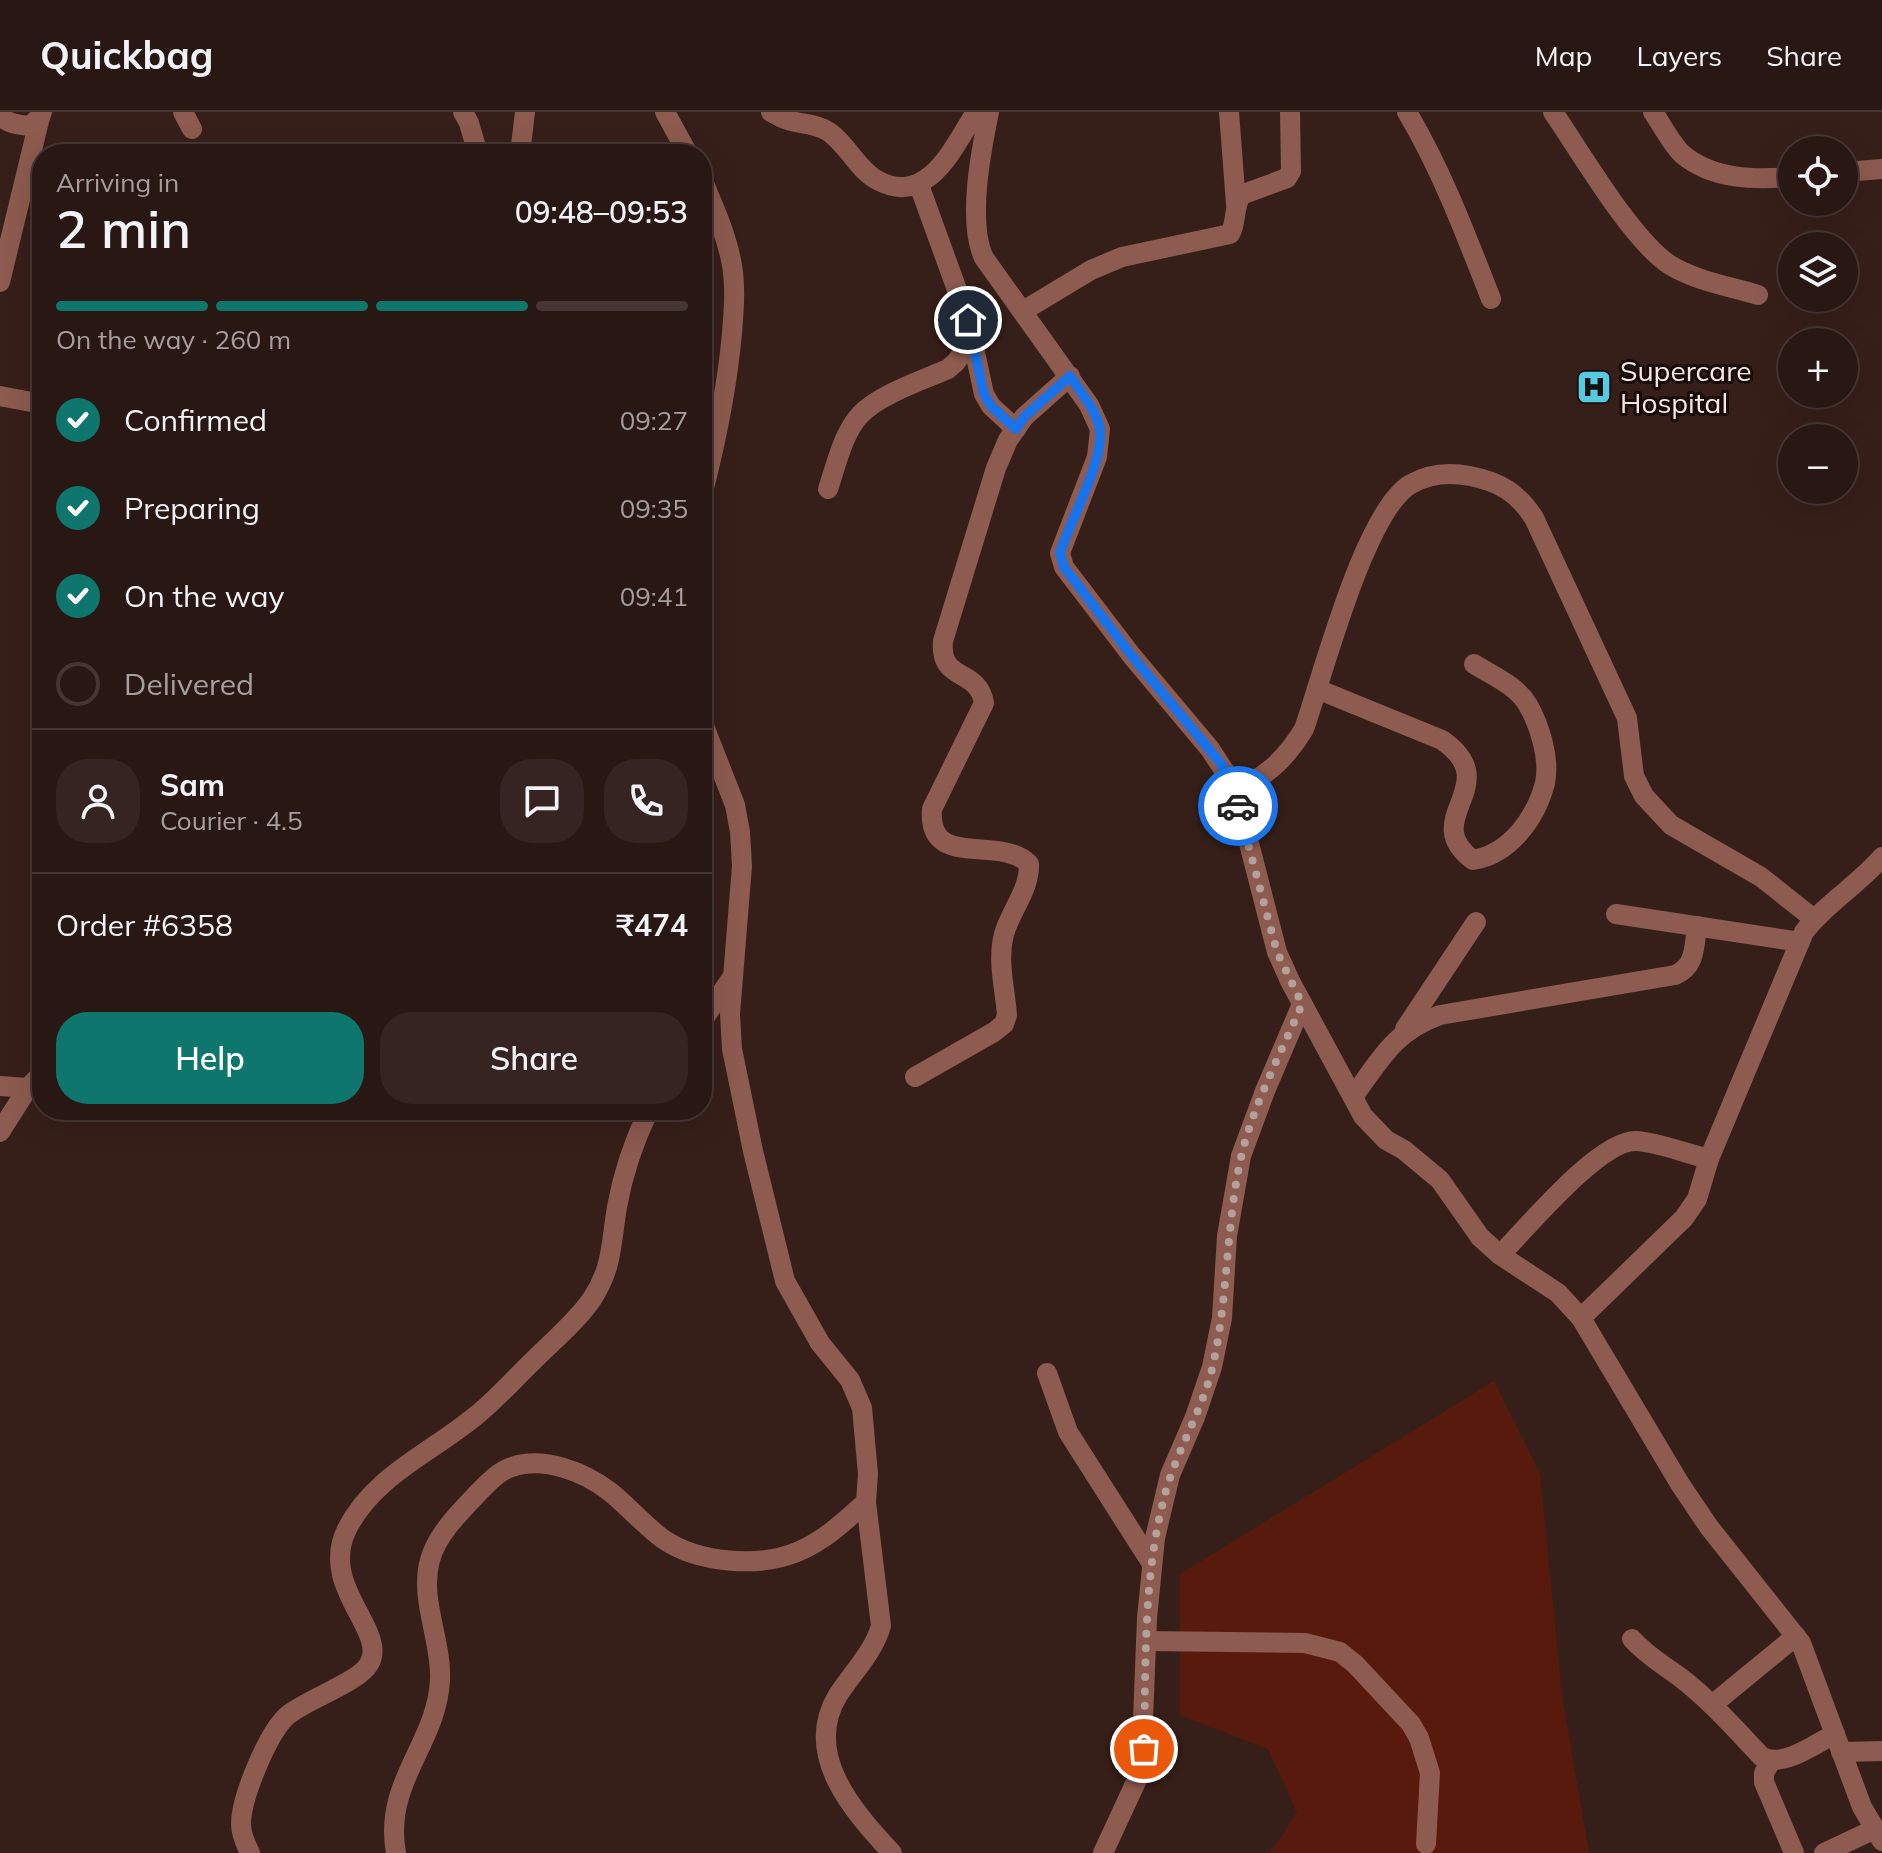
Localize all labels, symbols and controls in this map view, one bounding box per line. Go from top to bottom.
text: Quickbag [40,31,213,79]
text: Map [1535,38,1592,73]
text: Layers [1636,38,1722,73]
text: Share [1766,38,1842,73]
map controls [1778,136,1858,504]
button: locate [1778,136,1858,216]
text: Arriving in [56,166,179,199]
text: 09:48–09:53 [515,193,688,231]
text: 2 min [56,196,191,261]
button: layers [1778,232,1858,312]
pin [934,286,1002,354]
icon: home [946,298,990,342]
text: On the way · 260 m [56,323,291,356]
button: + [1778,328,1858,408]
place label: Supercare Hospital [1620,353,1751,420]
hospital icon: Supercare Hospital [1575,368,1613,406]
icon: check [56,398,100,442]
text: Confirmed [124,401,267,439]
text: 09:27 [620,404,688,437]
button: − [1778,424,1858,504]
icon: check [56,486,100,530]
text: Preparing [124,489,260,527]
text: 09:35 [620,492,688,525]
icon: check [56,574,100,618]
text: On the way [124,577,284,615]
text: 09:41 [620,580,688,613]
text: Delivered [124,665,254,703]
button: person [56,759,140,843]
button: chat [500,759,584,843]
button: phone [604,759,688,843]
text: Sam [160,766,225,804]
courier [1198,766,1278,846]
icon: car [1216,784,1260,828]
text: Courier · 4.5 [160,804,303,837]
text: Order #6358 [56,906,233,944]
text: ₹474 [616,906,688,944]
button: Help [56,1012,364,1104]
button: Share [380,1012,688,1104]
pin [1110,1715,1178,1783]
icon: bag [1122,1727,1166,1771]

